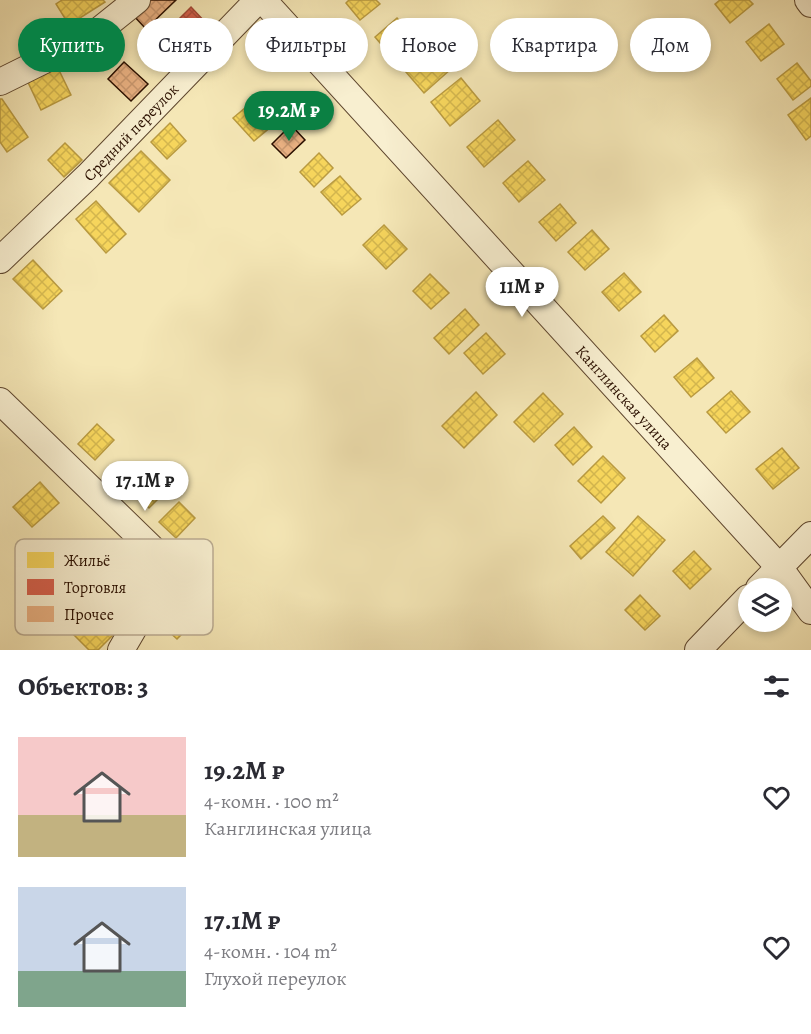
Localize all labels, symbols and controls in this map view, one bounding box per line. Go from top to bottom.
chip: Купить [18,18,125,72]
chip: Снять [137,18,233,72]
chip: Фильтры [245,18,368,72]
chip: Новое [380,18,478,72]
chip: Квартира [490,18,618,72]
chip: Дом [630,18,711,72]
street label: Средний переулок [79,79,184,186]
pin: 19.2M ₽ [234,91,344,142]
text: 19.2M ₽ [258,97,320,124]
pin: 11M ₽ [480,267,564,318]
text: 11M ₽ [500,273,544,300]
street label: Канглинская улица [570,341,677,455]
pin: 17.1M ₽ [90,461,200,512]
text: 17.1M ₽ [116,467,174,494]
legend [15,539,213,635]
text: Жильё [64,550,110,572]
text: Торговля [64,577,127,599]
map controls [738,578,792,632]
button: layers [738,578,792,632]
text: Прочее [64,604,114,626]
text: Объектов: 3 [18,669,148,704]
icon: filters [760,670,793,703]
text: 19.2M ₽ [204,753,285,788]
icon: home [66,761,138,833]
icon: heart [760,781,793,814]
text: 4-комн. · 100 m² [204,788,339,815]
text: Канглинская улица [204,815,372,842]
text: 17.1M ₽ [204,903,280,938]
icon: home [66,911,138,983]
icon: heart [760,931,793,964]
text: 4-комн. · 104 m² [204,938,337,965]
text: Глухой переулок [204,965,347,992]

